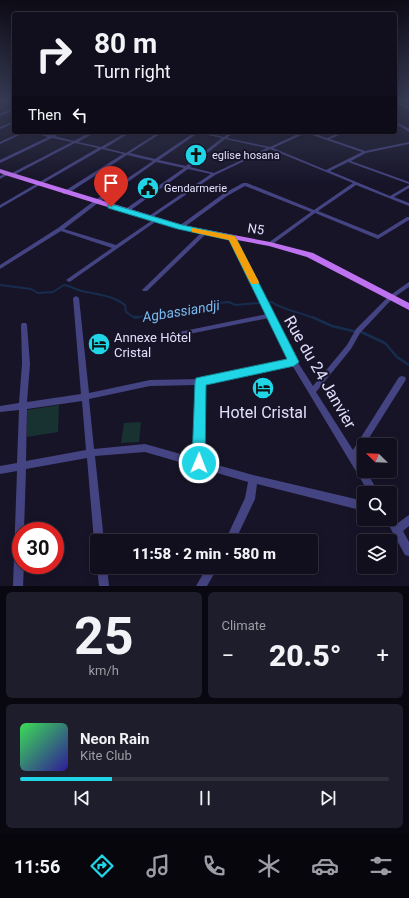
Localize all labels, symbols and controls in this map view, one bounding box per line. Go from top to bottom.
text: 80 m [94,27,157,60]
icon: right [28,28,80,80]
text: Turn right [94,61,171,82]
icon: left [69,104,91,126]
text: Then [28,106,61,124]
church icon: eglise hosana [183,142,209,168]
place label: eglise hosana [212,149,280,162]
pin [94,166,128,207]
icon: arrive [100,172,122,194]
public building icon: Gendarmerie [135,175,161,201]
place label: Gendarmerie [164,182,227,195]
street label: N5 [247,220,265,238]
water label: Agbassiandji [140,297,221,325]
street label: Rue du 24 Janvier [280,312,360,432]
place label: Annexe Hôtel Cristal [114,330,191,360]
hotel icon: Annexe Hôtel Cristal [86,331,112,357]
hotel icon: Hotel Cristal [250,375,276,401]
place label: Hotel Cristal [219,403,307,422]
north arrow [357,438,397,478]
map controls [357,438,397,574]
position arrow [178,442,220,484]
button: search [357,486,397,526]
speed limit sign: 30 [12,522,64,574]
button: layers [357,534,397,574]
text: 11:58 · 2 min · 580 m [132,545,276,563]
text: 25 [74,606,134,667]
text: Climate [222,618,266,633]
text: 20.5° [269,638,342,673]
text: − [222,643,234,668]
text: + [377,643,389,668]
text: km/h [88,663,119,678]
text: Neon Rain [80,730,149,748]
text: Kite Club [80,748,132,763]
icon: previous [71,787,93,809]
icon: pause [194,787,216,809]
icon: next [317,787,339,809]
icon: directions [88,852,116,880]
icon: music [144,852,172,880]
icon: phone [200,852,228,880]
icon: climate [255,852,283,880]
icon: car [311,852,339,880]
icon: filters [367,852,395,880]
text: 11:56 [14,856,60,877]

